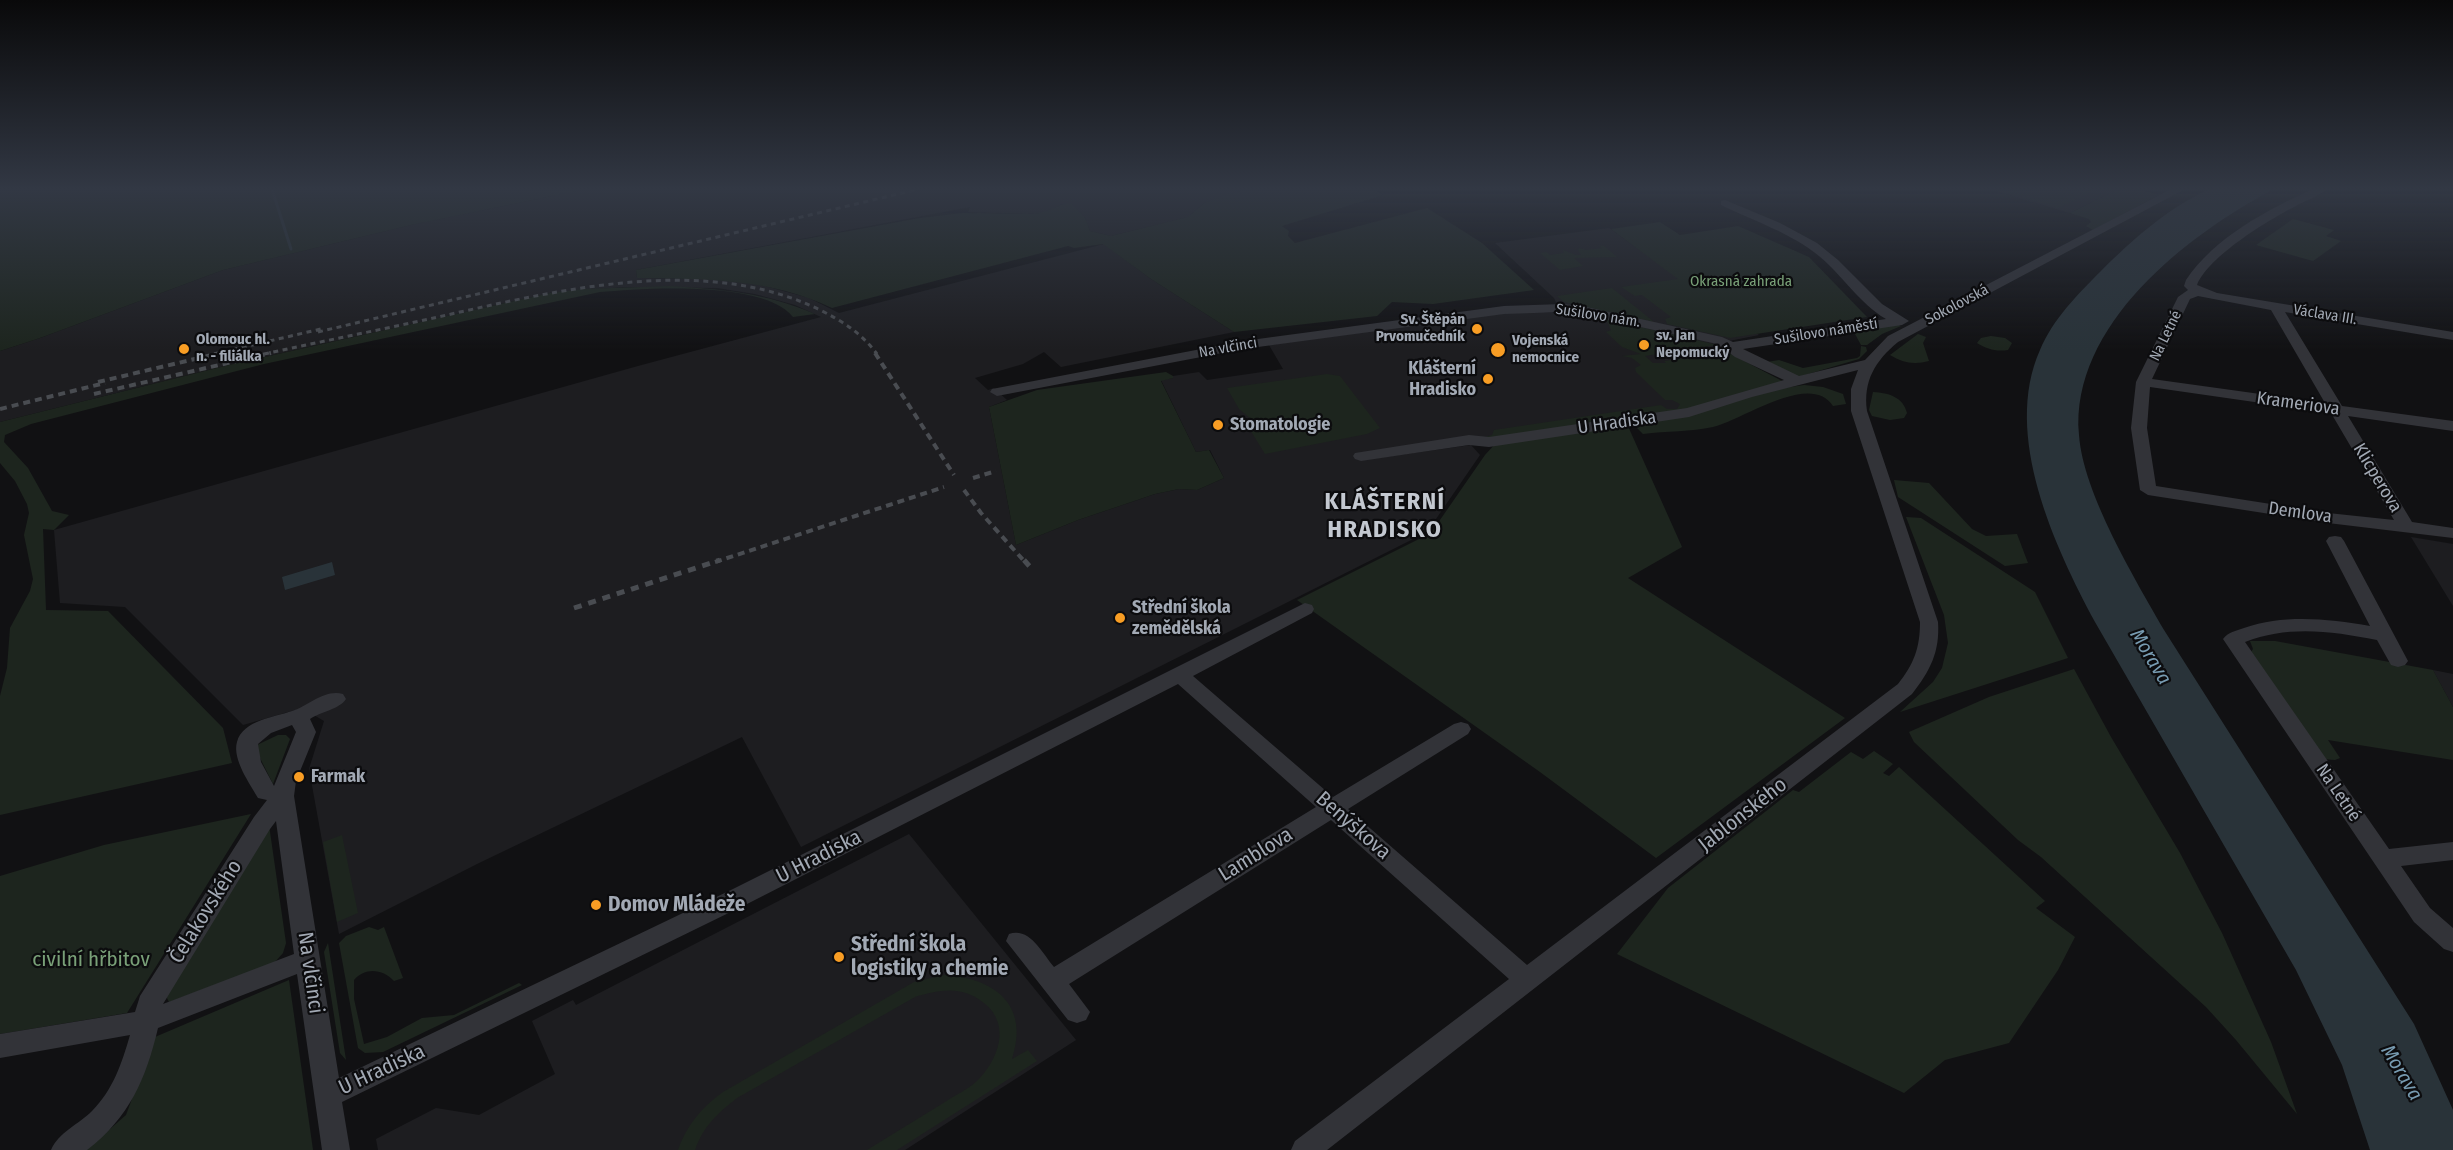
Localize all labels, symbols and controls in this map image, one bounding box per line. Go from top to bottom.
park label: Okrasná zahrada [1690,273,1792,291]
street label: Sokolovská [1922,281,1992,329]
street label: Sušilovo nám. [1555,300,1641,332]
street label: Václava III. [2292,301,2358,329]
street label: Na Letné [2146,308,2186,364]
place label: Sv. Štěpán Prvomučedník [1376,311,1465,346]
street label: Sušilovo náměstí [1773,315,1879,349]
marker: Sv. Štěpán Prvomučedník [1470,322,1484,336]
place label: sv. Jan Nepomucký [1656,327,1729,362]
place label: Olomouc hl. n. - filiálka [196,331,270,366]
place label: Vojenská nemocnice [1512,332,1579,367]
street label: Na vlčinci [1197,334,1259,362]
marker: sv. Jan Nepomucký [1637,338,1651,352]
marker: Vojenská nemocnice [1489,341,1507,359]
marker: Olomouc hl. n. - filiálka [177,342,191,356]
place label: Klášterní Hradisko [1408,358,1476,400]
marker: Klášterní Hradisko [1481,372,1495,386]
street label: Krameriova [2255,387,2341,421]
street label: U Hradiska [1576,407,1658,439]
place label: Stomatologie [1230,414,1330,436]
marker: Stomatologie [1211,418,1225,432]
street label: Klicperova [2348,440,2406,516]
district label: KLÁŠTERNÍ HRADISKO [1324,488,1446,544]
street label: Demlova [2267,498,2333,528]
place label: Střední škola zemědělská [1132,597,1231,640]
marker: Střední škola zemědělská [1113,611,1127,625]
water label: Morava [2124,625,2176,689]
street label: Na Letné [2311,760,2365,826]
place label: Farmak [311,766,365,788]
marker: Farmak [292,770,306,784]
street label: Jablonského [1694,773,1792,857]
street label: Benýškova [1310,787,1396,865]
street label: Lamblova [1214,822,1298,888]
street label: U Hradiska [772,825,866,889]
street label: Čelakovského [164,856,248,968]
place label: Domov Mládeže [608,892,745,918]
marker: Domov Mládeže [589,898,603,912]
street label: Na vlčinci [292,930,328,1016]
place label: Střední škola logistiky a chemie [851,932,1009,982]
park label: civilní hřbitov [32,947,150,973]
marker: Střední škola logistiky a chemie [832,950,846,964]
street label: U Hradiska [335,1039,429,1101]
water label: Morava [2375,1041,2427,1105]

